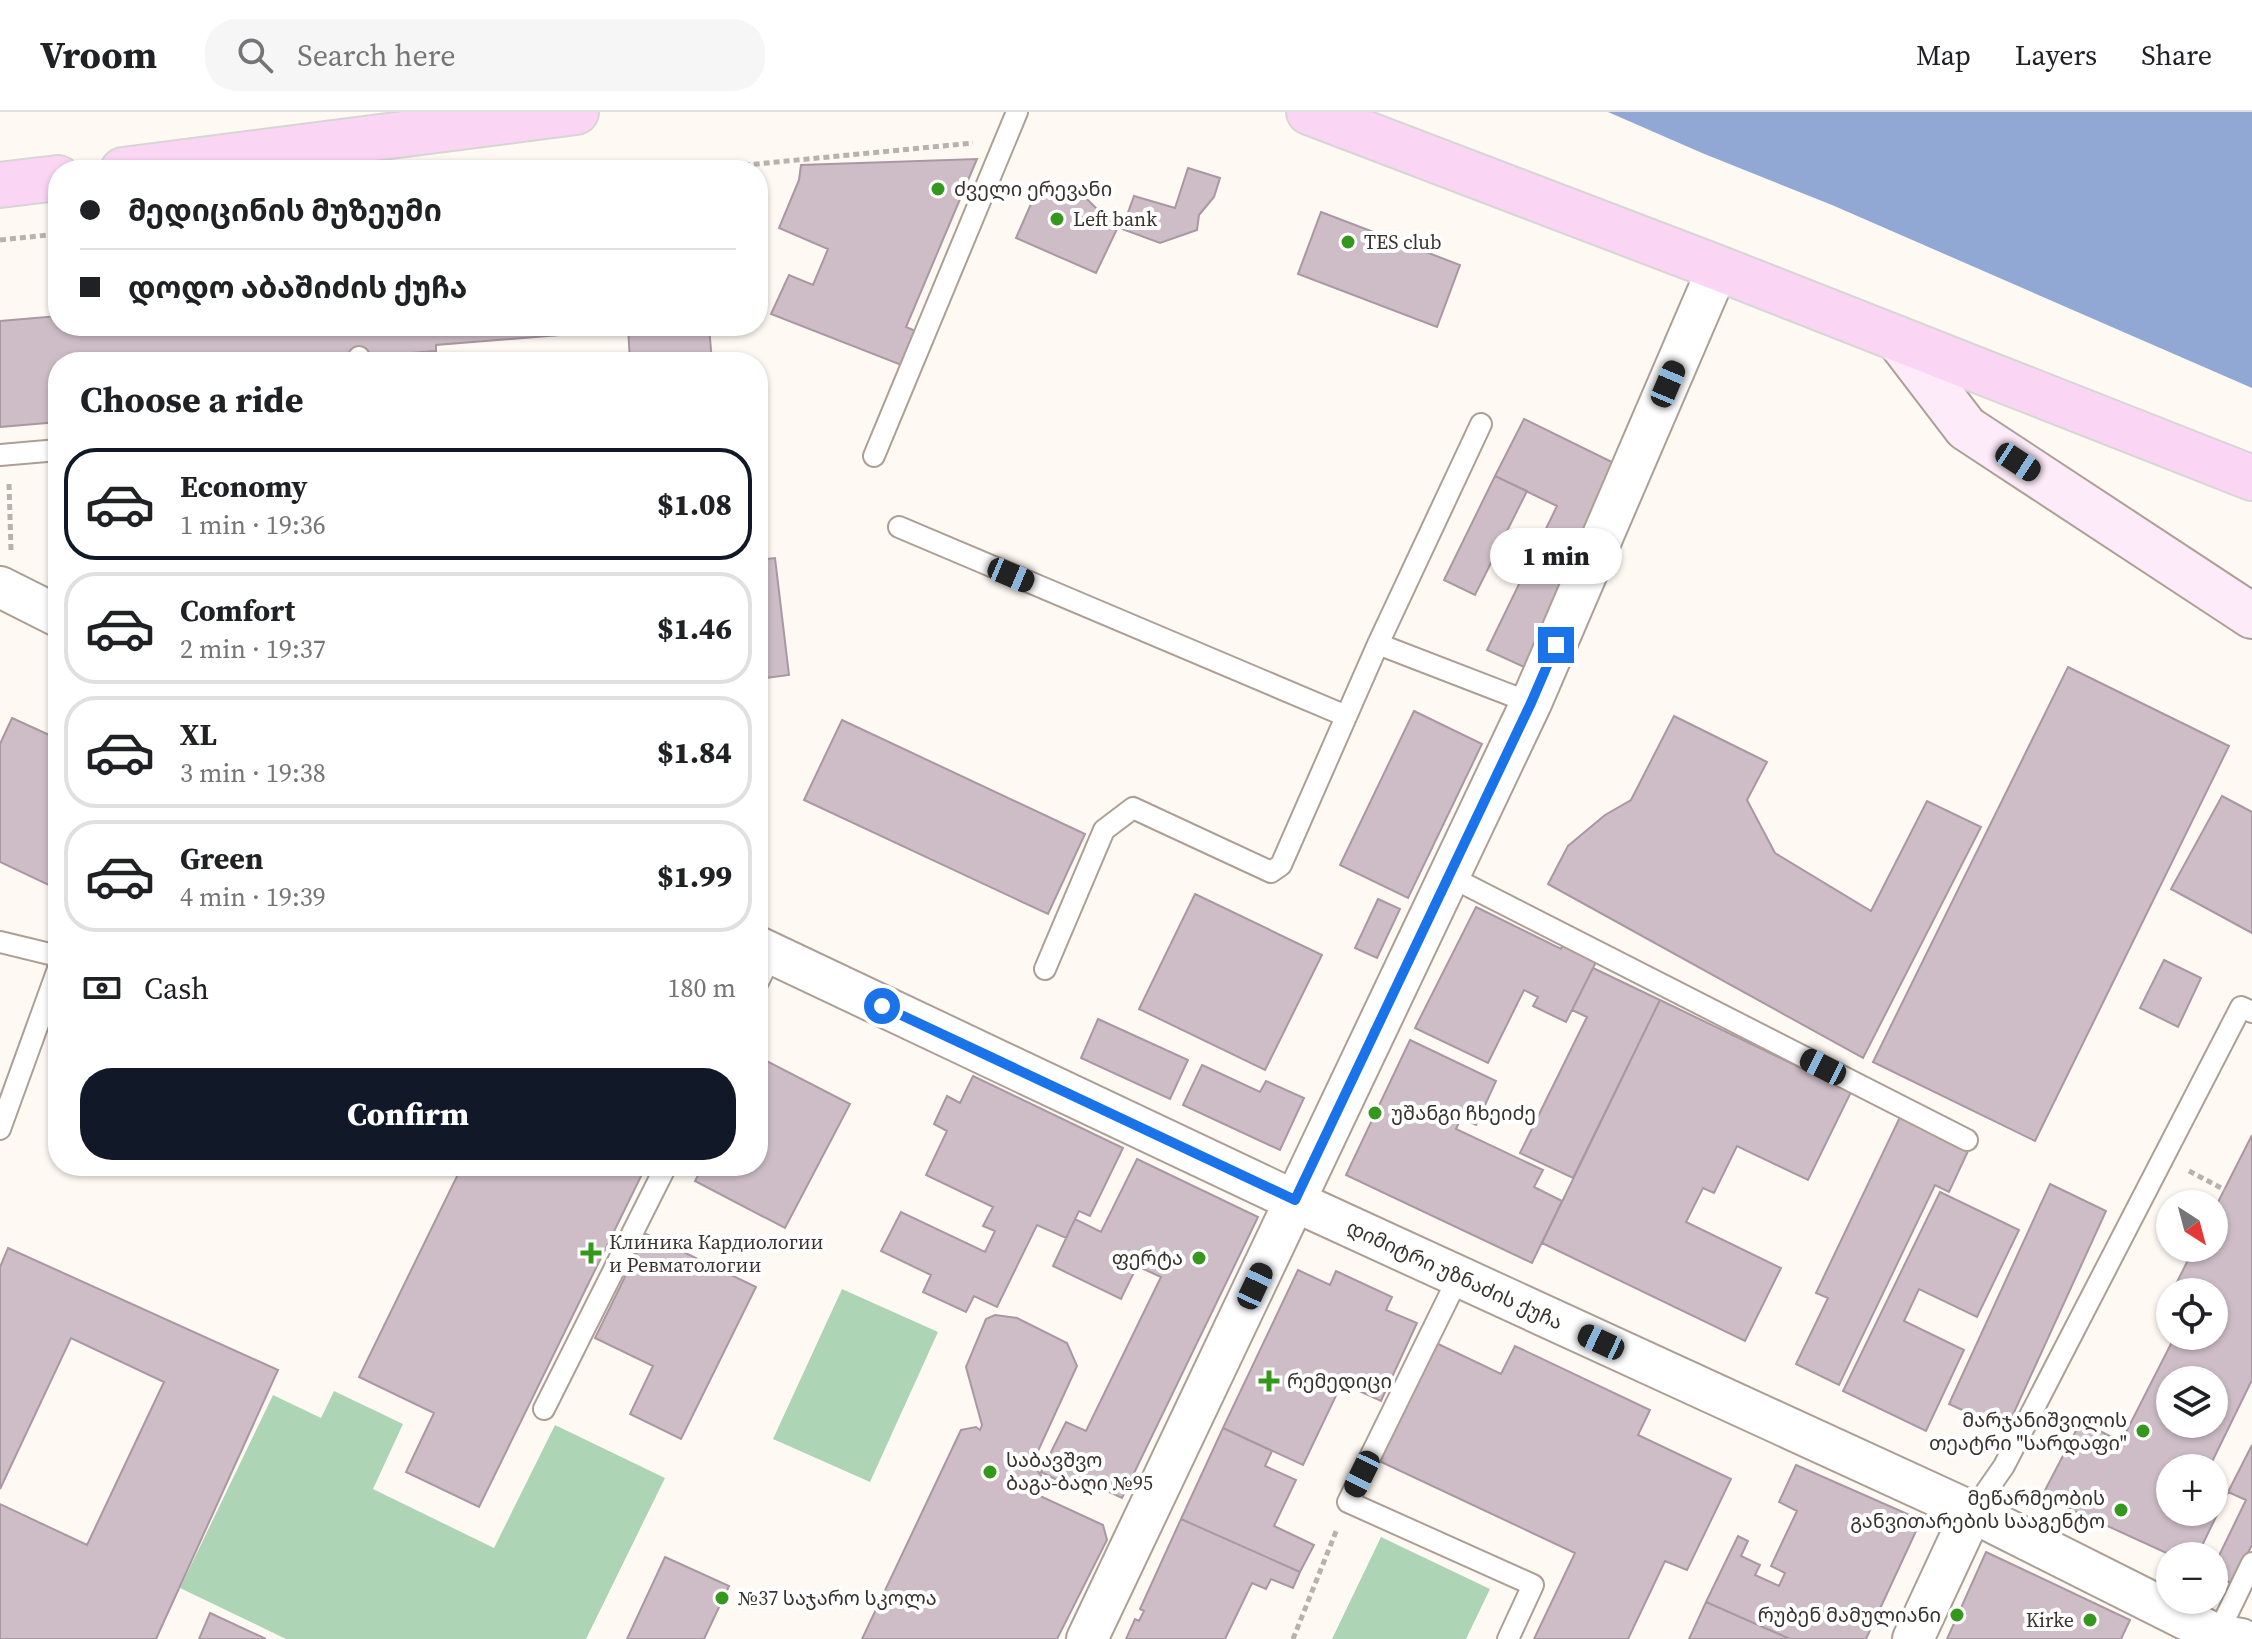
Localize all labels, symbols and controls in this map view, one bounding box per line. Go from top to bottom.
search box [205,19,765,91]
text: Vroom [40,29,157,81]
icon: search [233,33,277,77]
text: Search here [297,35,456,76]
text: Map [1916,36,1971,74]
text: Layers [2015,36,2097,74]
text: Share [2141,36,2212,74]
place label: ძველი ერევანი [954,175,1112,203]
marker: ძველი ერევანი [929,180,947,198]
text: მედიცინის მუზეუმი [128,190,442,231]
place label: Left bank [1073,205,1157,233]
marker: Left bank [1048,210,1066,228]
place label: TES club [1364,228,1442,256]
marker: TES club [1339,233,1357,251]
text: დოდო აბაშიძის ქუჩა [128,267,467,308]
car [1648,357,1688,411]
text: Choose a ride [80,375,303,424]
car [1991,439,2045,485]
text: Economy [180,466,308,507]
icon: car [84,468,156,540]
text: $1.08 [657,484,732,525]
text: 1 min · 19:36 [180,507,326,543]
callout: 1 min [1490,529,1622,585]
text: 1 min [1522,538,1590,574]
car [984,555,1038,595]
text: Comfort [180,590,295,631]
icon: car [84,592,156,664]
text: $1.46 [657,608,732,649]
route end [1538,627,1574,663]
text: 2 min · 19:37 [180,631,326,667]
text: XL [180,714,217,755]
icon: car [84,716,156,788]
text: $1.84 [657,732,732,773]
text: 3 min · 19:38 [180,755,326,791]
text: Green [180,838,263,879]
icon: car [84,840,156,912]
text: $1.99 [657,856,732,897]
text: 4 min · 19:39 [180,879,326,915]
icon: cash [80,966,124,1010]
text: Cash [144,968,209,1009]
text: 180 m [668,970,736,1006]
route start [864,988,900,1024]
car [1796,1045,1850,1089]
button: Confirm [80,1068,736,1160]
place label: უშანგი ჩხეიძე [1391,1099,1536,1127]
marker: უშანგი ჩხეიძე [1366,1104,1384,1122]
north arrow [2156,1190,2228,1262]
map controls [2156,1190,2228,1614]
street label: დიმიტრი უზნაძის ქუჩა [1342,1213,1567,1336]
place label: Клиника Кардиологии и Ревматологии [609,1228,824,1279]
marker: Клиника Кардиологии и Ревматологии [580,1242,602,1264]
place label: ფერტა [1112,1244,1183,1272]
marker: ფერტა [1190,1249,1208,1267]
car [1234,1259,1276,1313]
button: locate [2156,1278,2228,1350]
car [1574,1321,1628,1363]
button: layers [2156,1366,2228,1438]
place label: რემედიცი [1287,1367,1392,1395]
marker: რემედიცი [1258,1370,1280,1392]
place label: მარჯანიშვილის თეატრი "სარდაფი" [1929,1406,2127,1457]
marker: მარჯანიშვილის თეატრი "სარდაფი" [2134,1422,2152,1440]
place label: საბავშვო ბაგა-ბაღი №95 [1006,1446,1153,1497]
car [1341,1447,1383,1501]
button: + [2156,1454,2228,1526]
marker: საბავშვო ბაგა-ბაღი №95 [981,1463,999,1481]
place label: მეწარმეობის განვითარების სააგენტო [1850,1484,2105,1535]
marker: მეწარმეობის განვითარების სააგენტო [2112,1501,2130,1519]
button: − [2156,1542,2228,1614]
place label: №37 საჯარო სკოლა [738,1584,937,1612]
marker: №37 საჯარო სკოლა [713,1589,731,1607]
place label: რუბენ მამულიანი [1758,1601,1941,1629]
marker: რუბენ მამულიანი [1948,1606,1966,1624]
place label: Kirke [2026,1606,2074,1634]
marker: Kirke [2081,1611,2099,1629]

